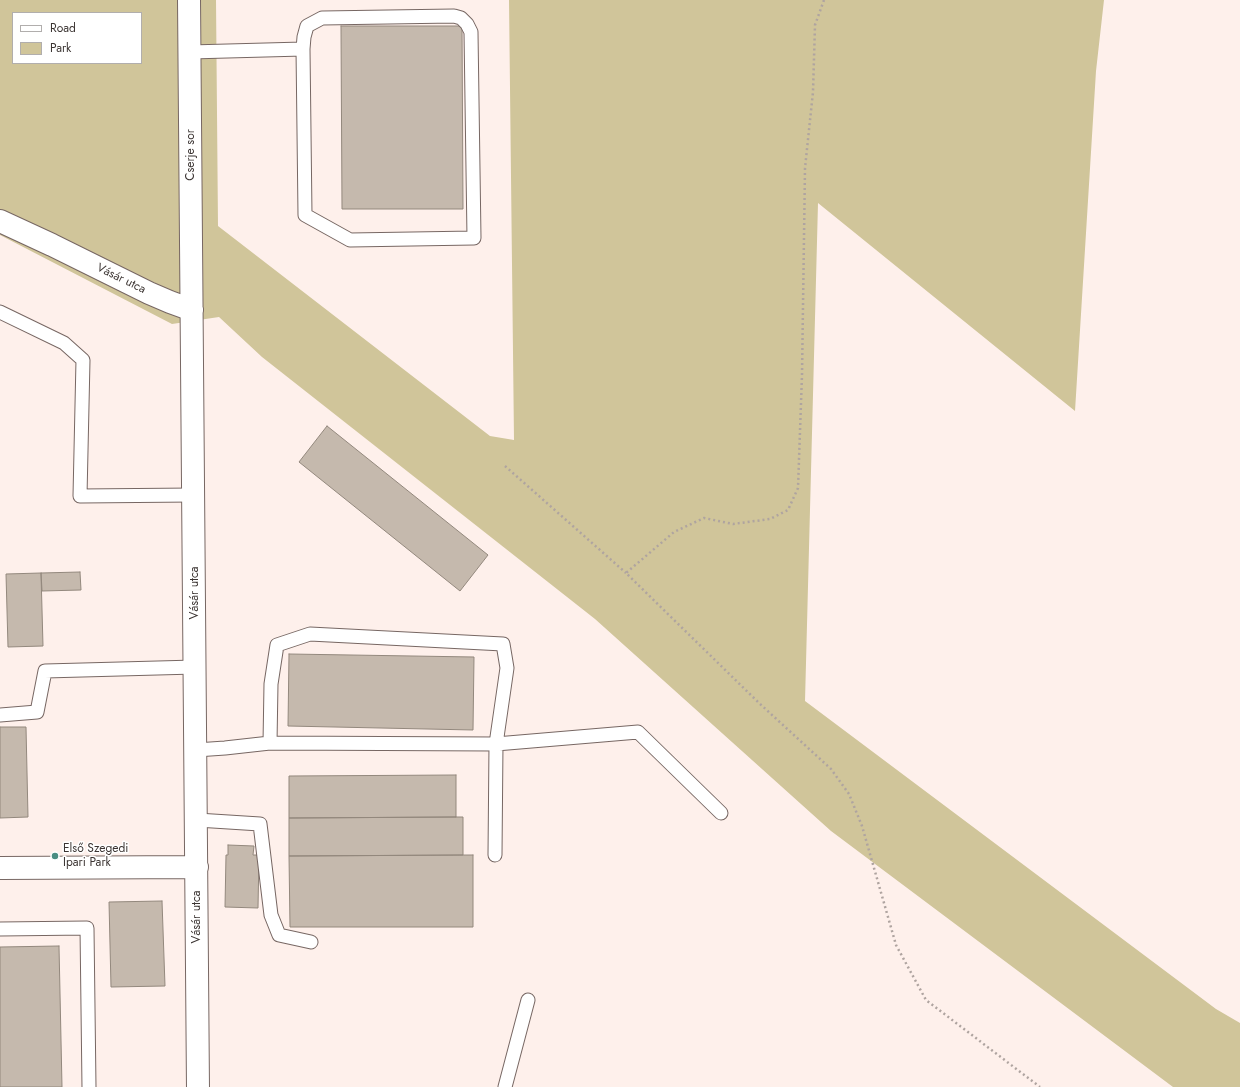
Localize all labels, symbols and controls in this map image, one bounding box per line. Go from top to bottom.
legend [12,12,142,64]
text: Road [50,19,76,37]
text: Park [50,39,71,57]
street label: Cserje sor [184,129,198,181]
street label: Vásár utca [94,261,148,297]
street label: Vásár utca [188,567,202,619]
place label: Első Szegedi Ipari Park [63,842,128,870]
marker: Első Szegedi Ipari Park [50,851,60,861]
street label: Vásár utca [190,891,204,943]

